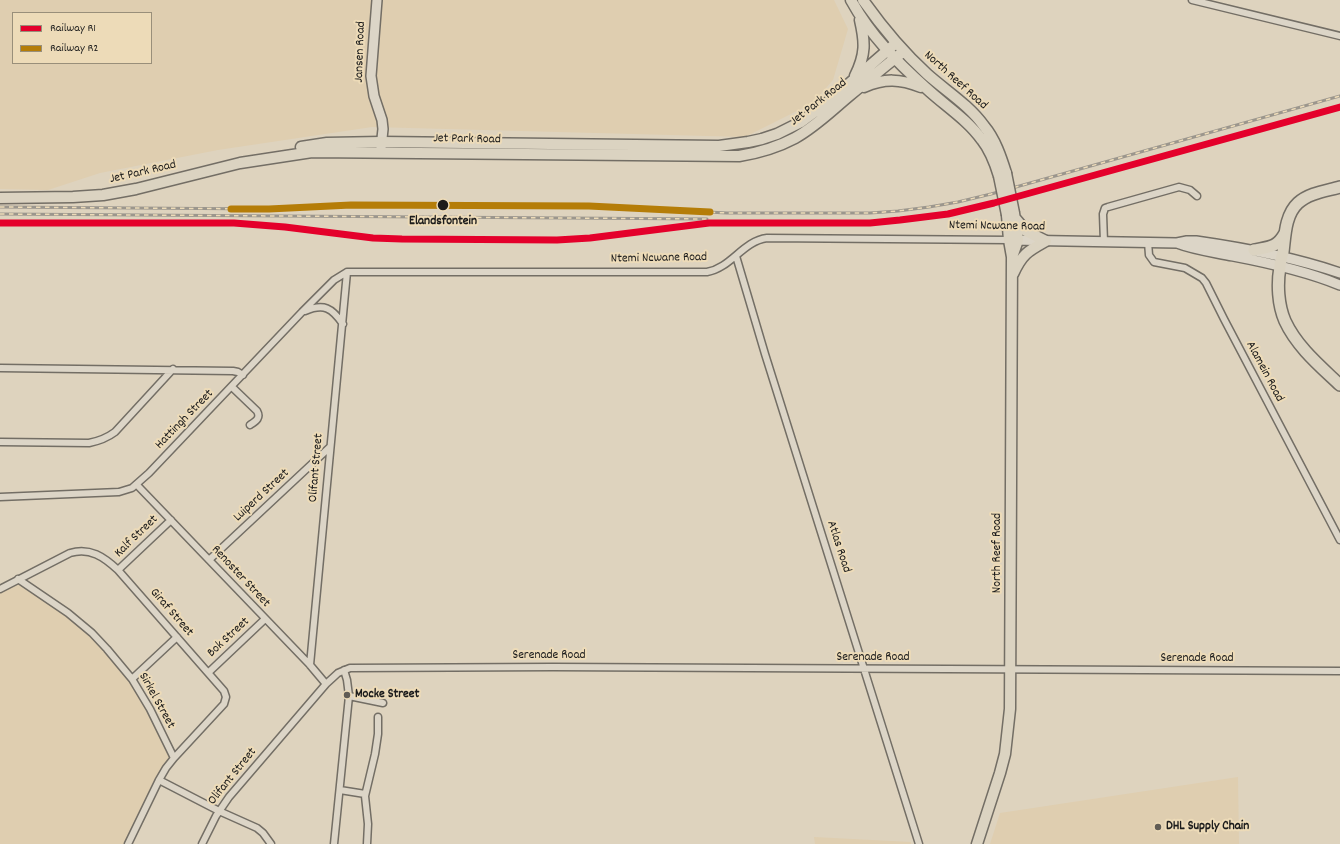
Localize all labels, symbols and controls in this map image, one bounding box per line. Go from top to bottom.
legend [12,12,152,64]
text: Railway R1 [50,20,96,37]
street label: Jansen Road [352,21,370,83]
text: Railway R2 [50,40,99,57]
street label: North Reef Road [920,48,990,114]
street label: Jet Park Road [788,76,850,130]
street label: Jet Park Road [433,132,501,148]
street label: Jet Park Road [108,158,178,188]
marker: Elandsfontein [436,198,450,212]
place label: Elandsfontein [409,214,477,230]
street label: Ntemi Ncwane Road [949,218,1045,236]
street label: Ntemi Ncwane Road [611,250,707,268]
street label: Alamein Road [1241,339,1287,405]
street label: Hattingh Street [153,387,217,453]
street label: Olifant Street [306,433,328,503]
street label: Luiperd Street [231,466,293,526]
street label: Kalf Street [112,513,162,561]
street label: North Reef Road [990,513,1006,593]
street label: Atlas Road [822,519,854,575]
street label: Renoster Street [207,543,273,611]
street label: Giraf Street [146,586,196,640]
street label: Bok Street [205,615,253,661]
street label: Serenade Road [512,648,586,664]
street label: Serenade Road [836,650,910,666]
street label: Serenade Road [1160,651,1234,667]
street label: Sirkel Street [134,670,178,732]
place label: Mocke Street [355,687,419,703]
marker: Mocke Street [342,690,352,700]
street label: Olifant Street [205,745,261,809]
place label: DHL Supply Chain [1166,819,1249,835]
marker: DHL Supply Chain [1153,822,1163,832]

